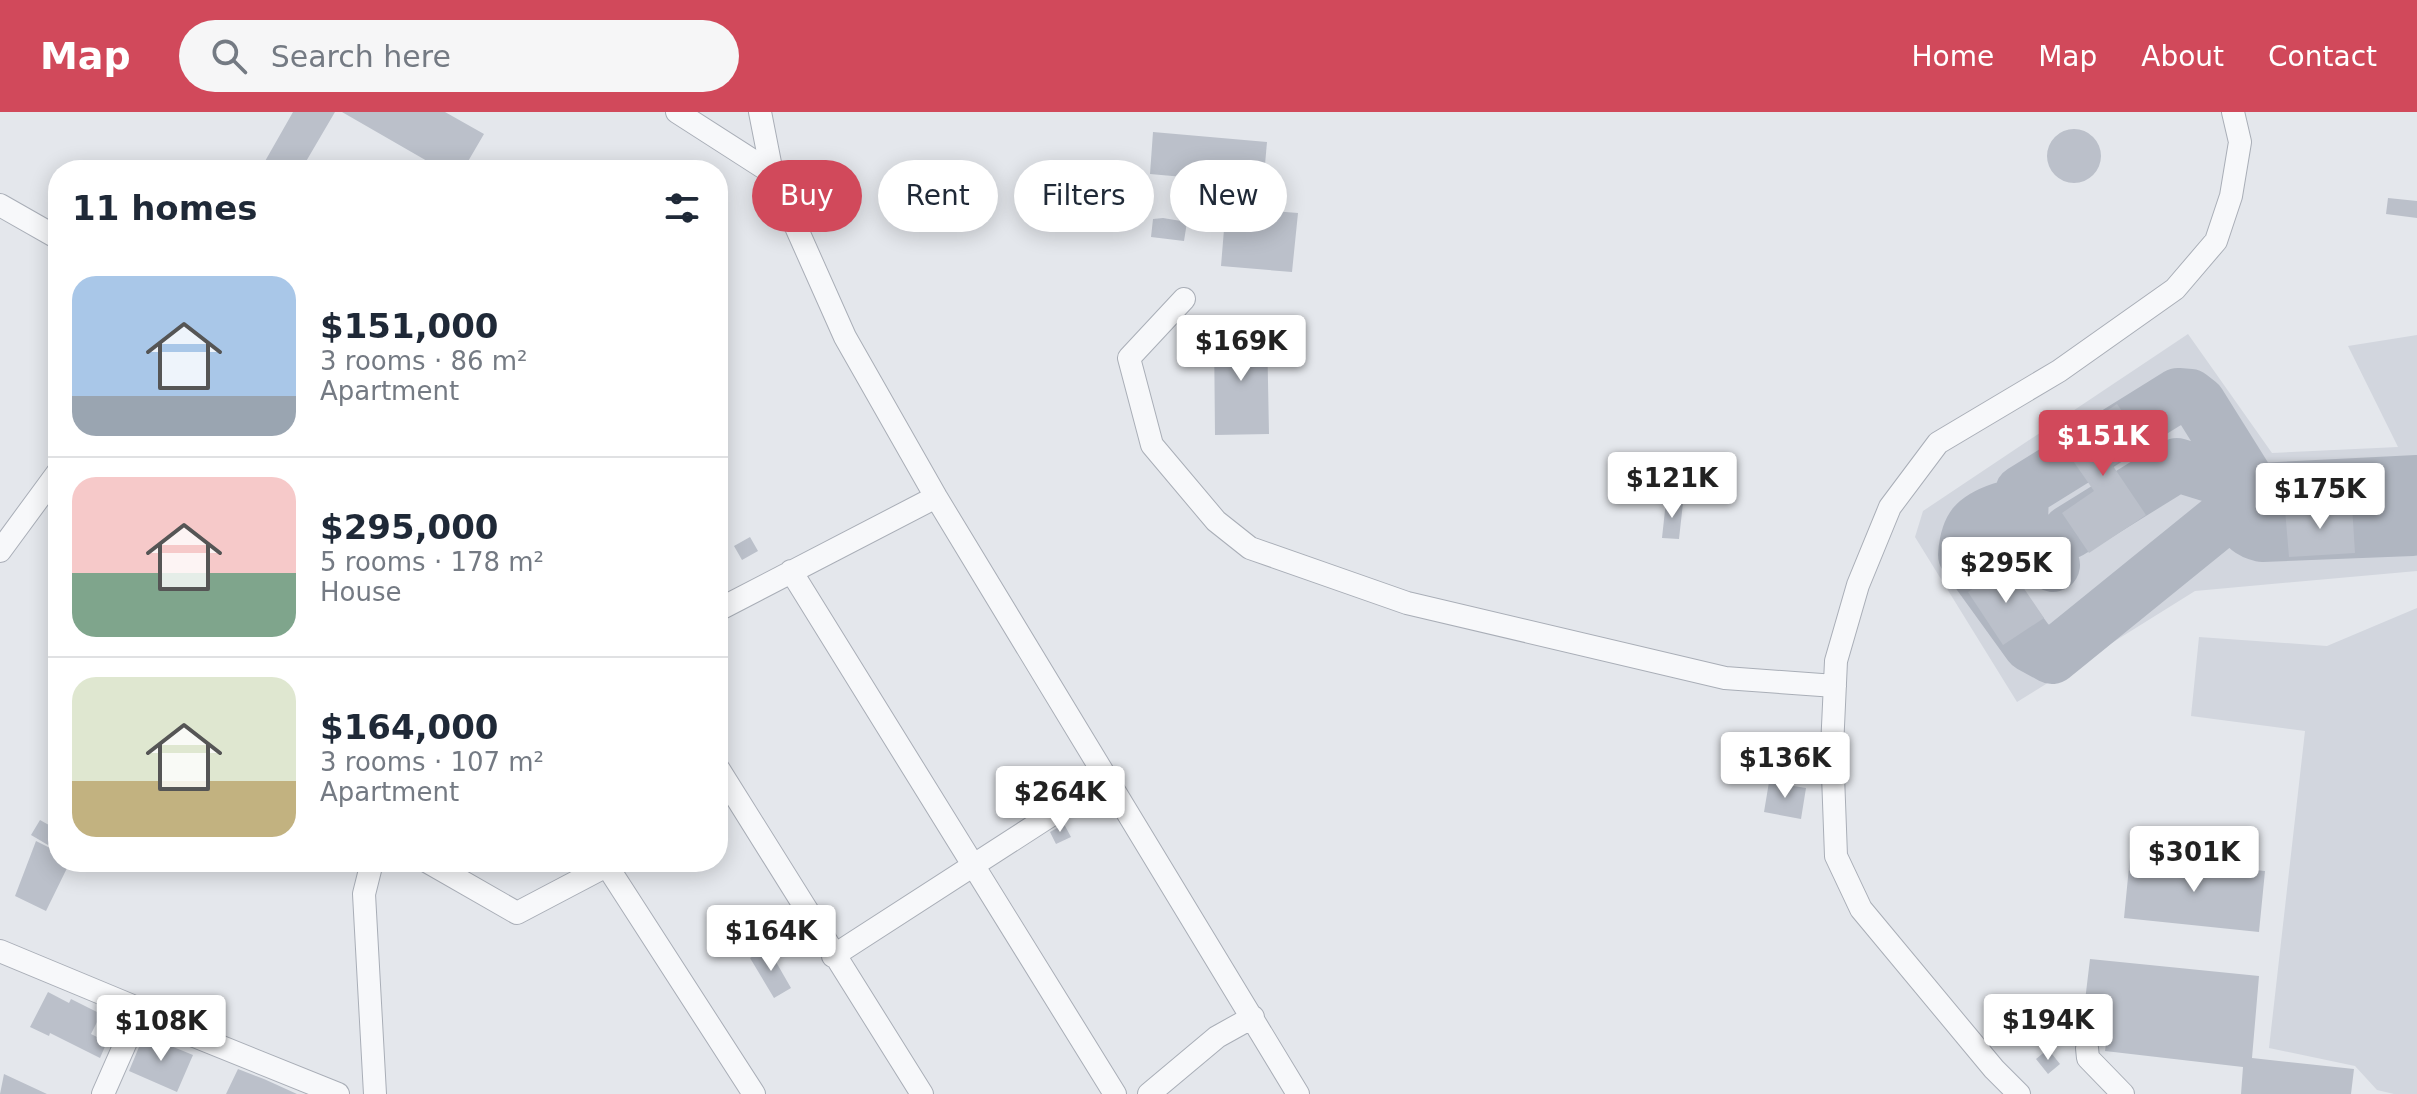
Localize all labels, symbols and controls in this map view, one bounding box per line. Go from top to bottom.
search box [179,20,739,92]
text: Map [40,34,131,78]
icon: search [207,34,251,78]
text: Search here [271,39,451,74]
text: Home [1911,40,1994,73]
text: Map [2038,40,2097,73]
text: About [2141,40,2224,73]
text: Contact [2268,40,2377,73]
chip: Buy [752,160,862,232]
chip: Rent [878,160,998,232]
chip: Filters [1014,160,1154,232]
chip: New [1170,160,1287,232]
icon: filters [660,186,704,230]
text: 11 homes [72,188,257,228]
text: $151,000 [320,306,499,346]
icon: home [136,308,232,404]
pin: $169K [1185,315,1297,383]
text: $169K [1195,326,1287,356]
text: 3 rooms · 86 m² [320,346,528,376]
text: Apartment [320,376,459,406]
pin: $151K [2047,410,2159,478]
text: $151K [2057,421,2149,451]
pin: $121K [1616,452,1728,520]
text: $121K [1626,463,1718,493]
pin: $175K [2264,463,2376,531]
text: $175K [2274,474,2366,504]
text: $295,000 [320,507,499,547]
icon: home [136,509,232,605]
pin: $295K [1950,537,2062,605]
text: 5 rooms · 178 m² [320,547,544,577]
text: $295K [1960,548,2052,578]
text: House [320,577,401,607]
text: $164,000 [320,707,499,747]
icon: home [136,709,232,805]
pin: $136K [1729,732,1841,800]
text: $136K [1739,743,1831,773]
text: 3 rooms · 107 m² [320,747,544,777]
pin: $264K [1004,766,1116,834]
text: Apartment [320,777,459,807]
text: $264K [1014,777,1106,807]
pin: $301K [2138,826,2250,894]
text: $301K [2148,837,2240,867]
pin: $164K [715,905,827,973]
text: $164K [725,916,817,946]
pin: $194K [1992,994,2104,1062]
pin: $108K [105,995,217,1063]
text: $194K [2002,1005,2094,1035]
text: $108K [115,1006,207,1036]

